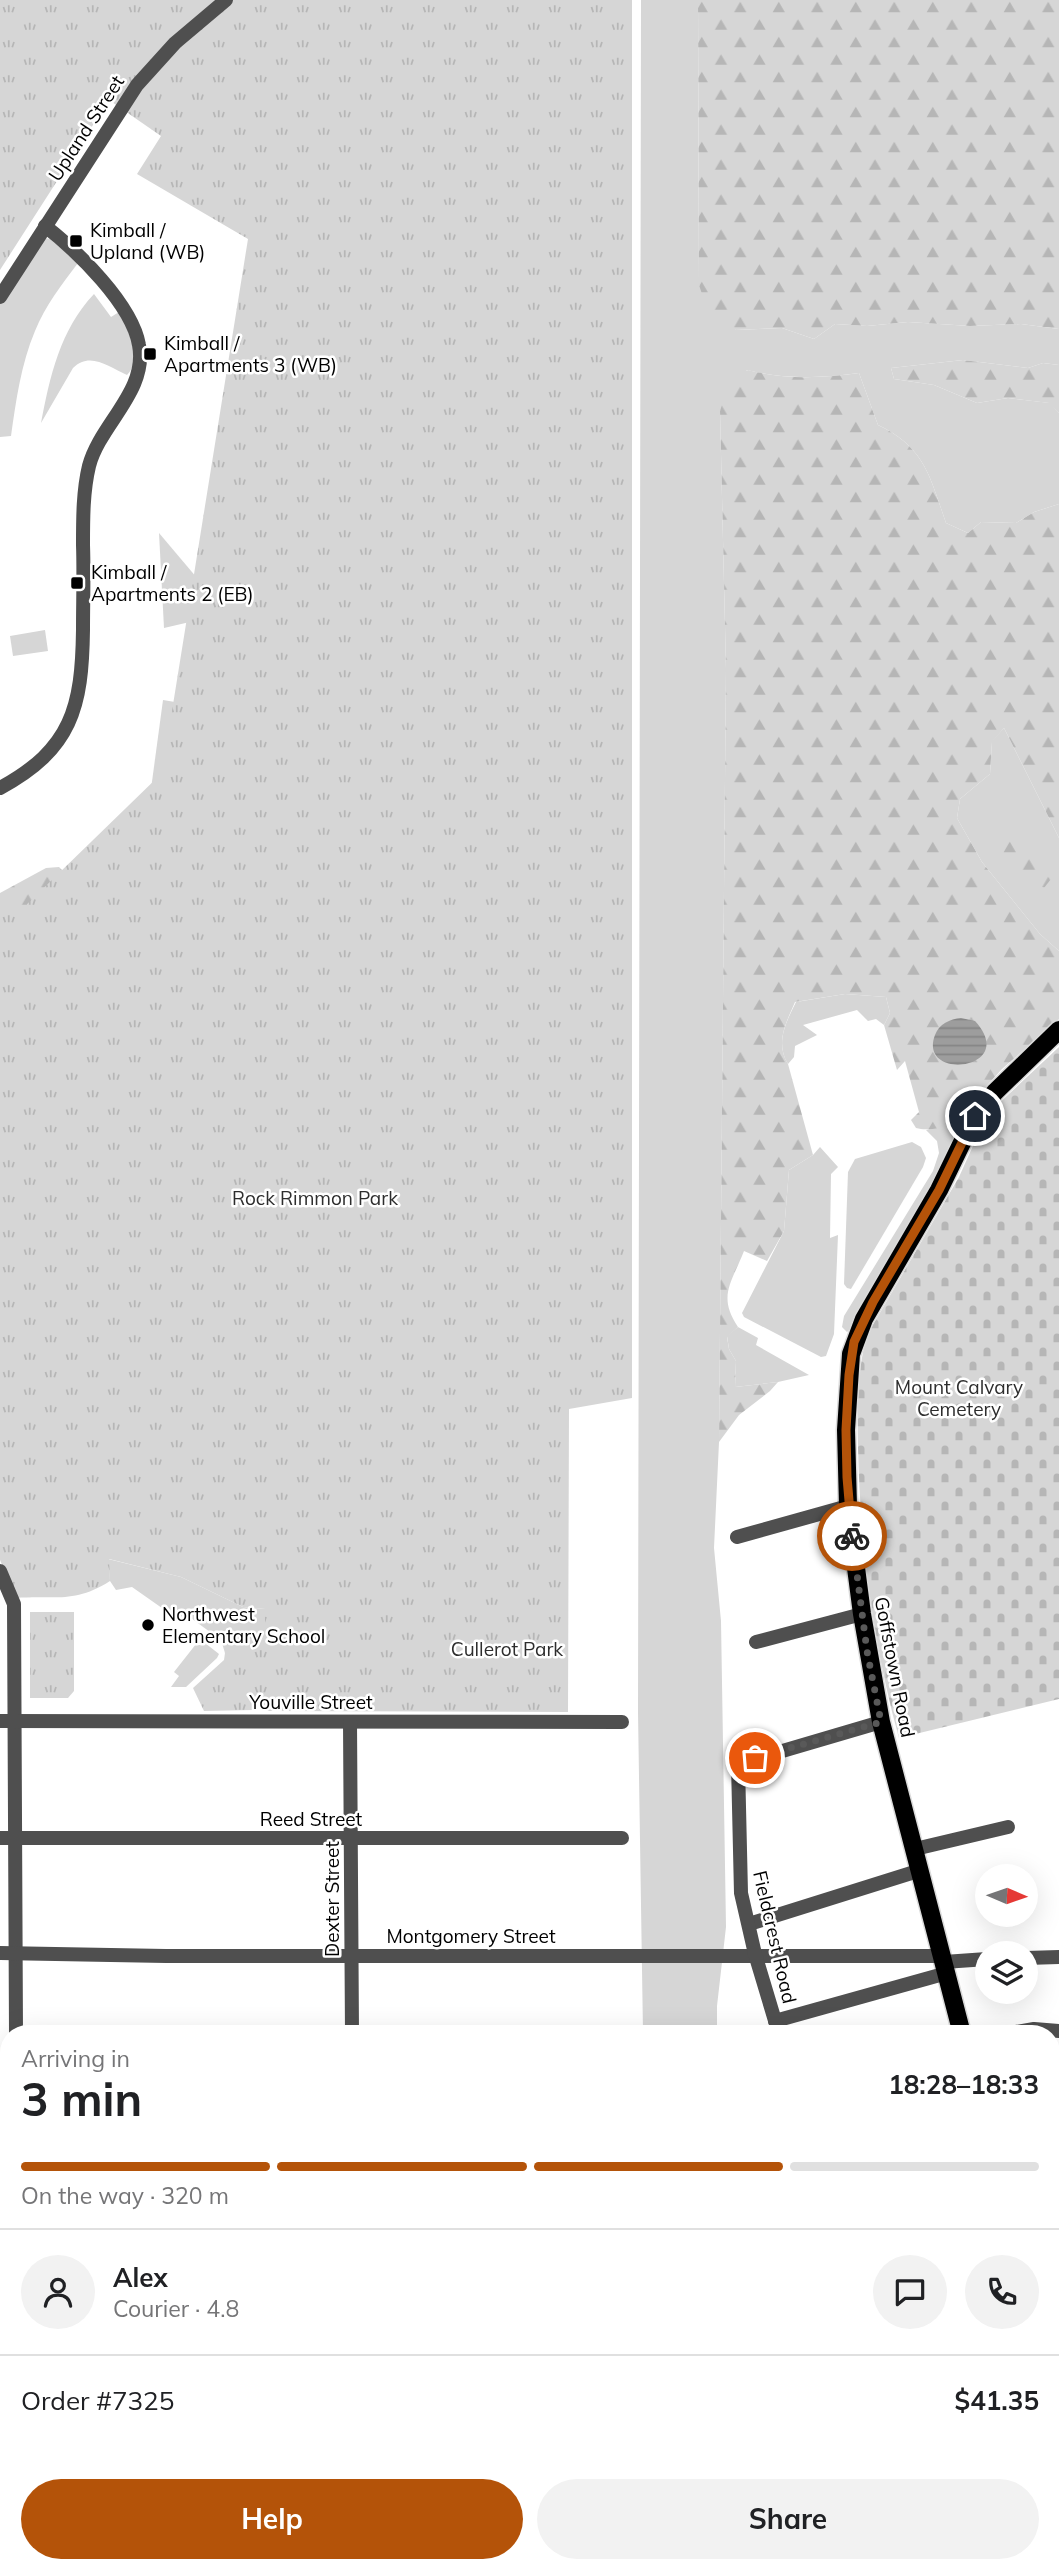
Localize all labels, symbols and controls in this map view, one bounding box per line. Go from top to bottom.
street label: Upland Street [43,70,129,185]
place label: Kimball / Upland (WB) [90,218,205,264]
marker: Kimball / Upland (WB) [68,233,84,249]
place label: Kimball / Apartments 3 (WB) [164,331,337,377]
marker: Kimball / Apartments 3 (WB) [142,346,158,362]
place label: Kimball / Apartments 2 (EB) [91,560,254,606]
marker: Kimball / Apartments 2 (EB) [69,575,85,591]
pin [945,1086,1005,1146]
icon: home [956,1097,994,1135]
park label: Rock Rimmon Park [232,1186,398,1210]
park label: Mount Calvary Cemetery [895,1375,1023,1421]
courier [817,1501,887,1571]
icon: bike [833,1517,871,1555]
street label: Goffstown Road [870,1595,920,1739]
place label: Northwest Elementary School [162,1602,325,1648]
marker: Northwest Elementary School [140,1617,156,1633]
park label: Cullerot Park [451,1637,563,1661]
street label: Youville Street [248,1690,373,1714]
pin [725,1728,785,1788]
icon: bag [736,1739,774,1777]
street label: Reed Street [260,1807,363,1831]
street label: Dexter Street [320,1841,344,1957]
north arrow [975,1864,1038,1927]
map controls [975,1864,1038,2004]
street label: Fieldcrest Road [748,1868,802,2006]
street label: Montgomery Street [386,1924,556,1948]
button: layers [975,1941,1038,2004]
text: Arriving in [21,2044,130,2073]
text: 18:28–18:33 [888,2068,1039,2101]
text: 3 min [21,2070,142,2128]
text: On the way · 320 m [21,2181,229,2210]
button: person [21,2255,95,2329]
button: chat [873,2255,947,2329]
button: phone [965,2255,1039,2329]
text: Alex [113,2261,168,2294]
text: Courier · 4.8 [113,2294,239,2323]
text: Order #7325 [21,2384,174,2417]
text: $41.35 [955,2384,1039,2417]
button: Help [21,2479,523,2559]
button: Share [537,2479,1039,2559]

